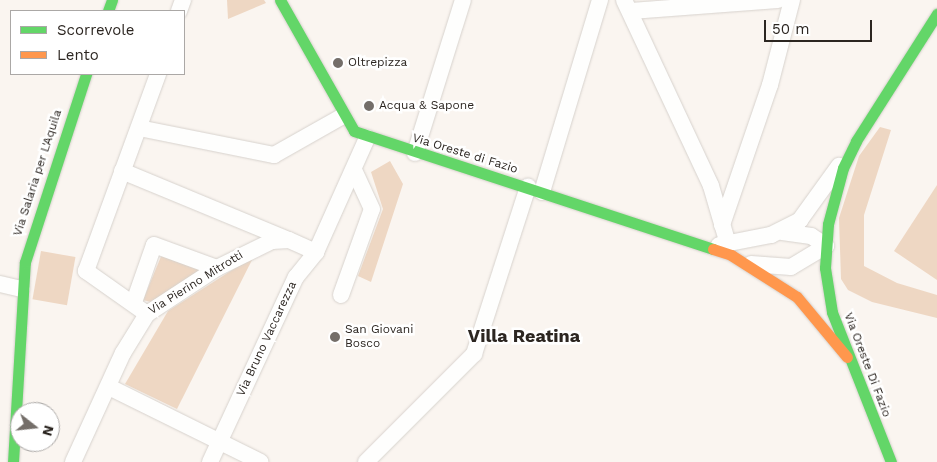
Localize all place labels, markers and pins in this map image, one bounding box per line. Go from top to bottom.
place label: Oltrepizza [348,56,407,70]
marker: Oltrepizza [332,57,344,69]
place label: Acqua & Sapone [379,99,474,113]
marker: Acqua & Sapone [363,100,375,112]
place label: San Giovani Bosco [345,323,413,351]
marker: San Giovani Bosco [329,331,341,343]

